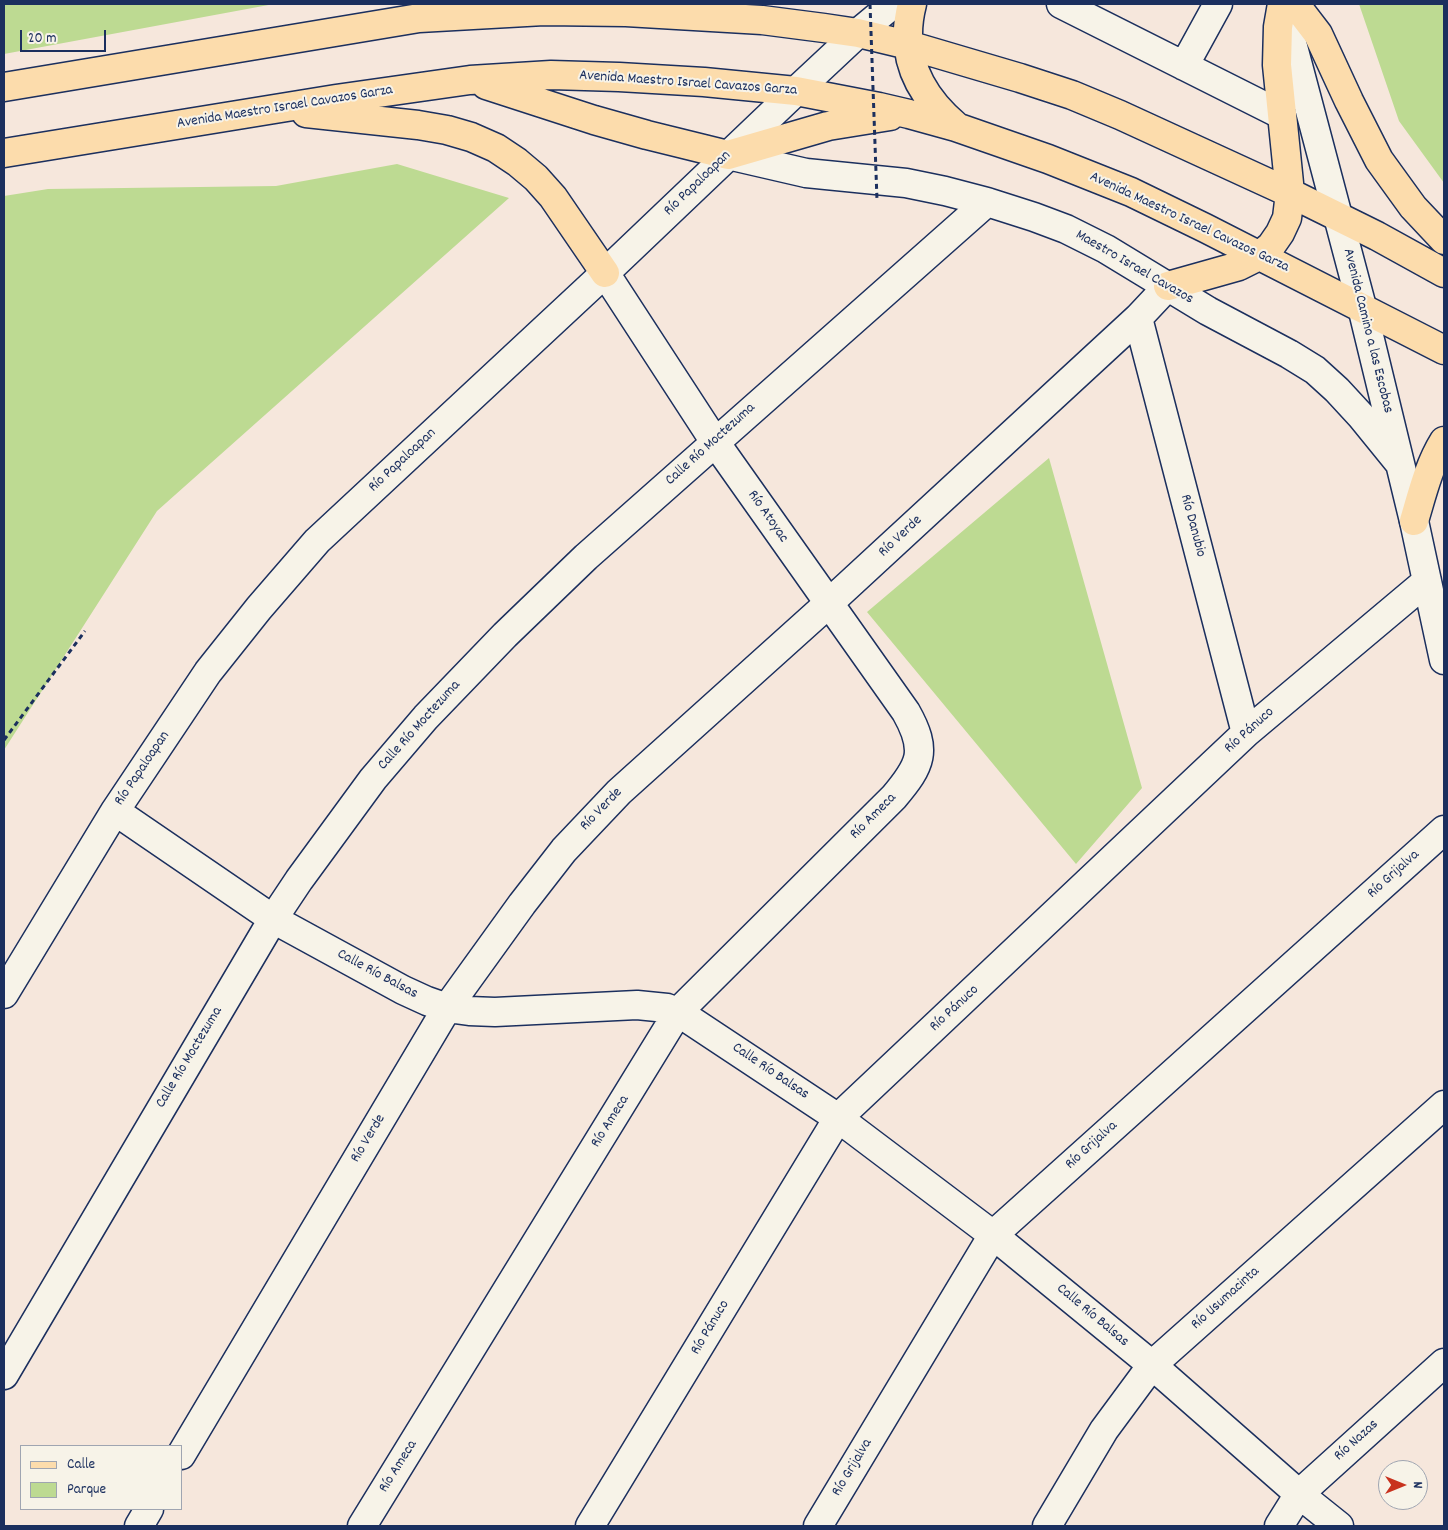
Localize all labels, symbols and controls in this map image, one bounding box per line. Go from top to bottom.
scale bar [22,20,109,52]
text: 20 m [28,28,56,50]
street label: Avenida Maestro Israel Cavazos Garza [579,67,797,101]
street label: Avenida Maestro Israel Cavazos Garza [176,82,394,134]
street label: Río Papaloapan [661,148,735,220]
street label: Avenida Maestro Israel Cavazos Garza [1086,169,1292,277]
street label: Maestro Israel Cavazos [1072,227,1196,309]
street label: Avenida Camino a las Escobas [1338,247,1396,415]
street label: Calle Río Moctezuma [662,400,760,490]
street label: Río Papaloapan [365,425,441,497]
street label: Río Atoyac [743,487,791,547]
street label: Río Danubio [1175,493,1209,559]
street label: Río Verde [875,512,927,562]
street label: Calle Río Moctezuma [375,677,465,775]
street label: Río Pánuco [1221,704,1279,758]
street label: Río Papaloapan [111,728,175,810]
street label: Río Verde [577,785,627,835]
street label: Río Ameca [847,790,901,844]
street label: Río Grijalva [1364,847,1424,903]
street label: Calle Río Balsas [333,946,421,1004]
street label: Río Pánuco [927,982,983,1036]
street label: Calle Río Moctezuma [153,1004,227,1112]
street label: Calle Río Balsas [728,1040,812,1104]
street label: Río Ameca [588,1092,634,1152]
street label: Río Verde [348,1112,390,1166]
street label: Río Grijalva [1062,1118,1122,1174]
street label: Río Usumacinta [1188,1264,1264,1334]
street label: Calle Río Balsas [1052,1280,1132,1352]
street label: Río Pánuco [688,1297,734,1359]
street label: Río Nazas [1331,1416,1383,1466]
street label: Río Grijalva [829,1436,877,1500]
street label: Río Ameca [376,1437,422,1497]
legend [20,1445,182,1510]
text: Calle [67,1454,95,1476]
north arrow [1378,1460,1428,1510]
text: Parque [67,1479,106,1501]
text: N [1407,1482,1427,1488]

